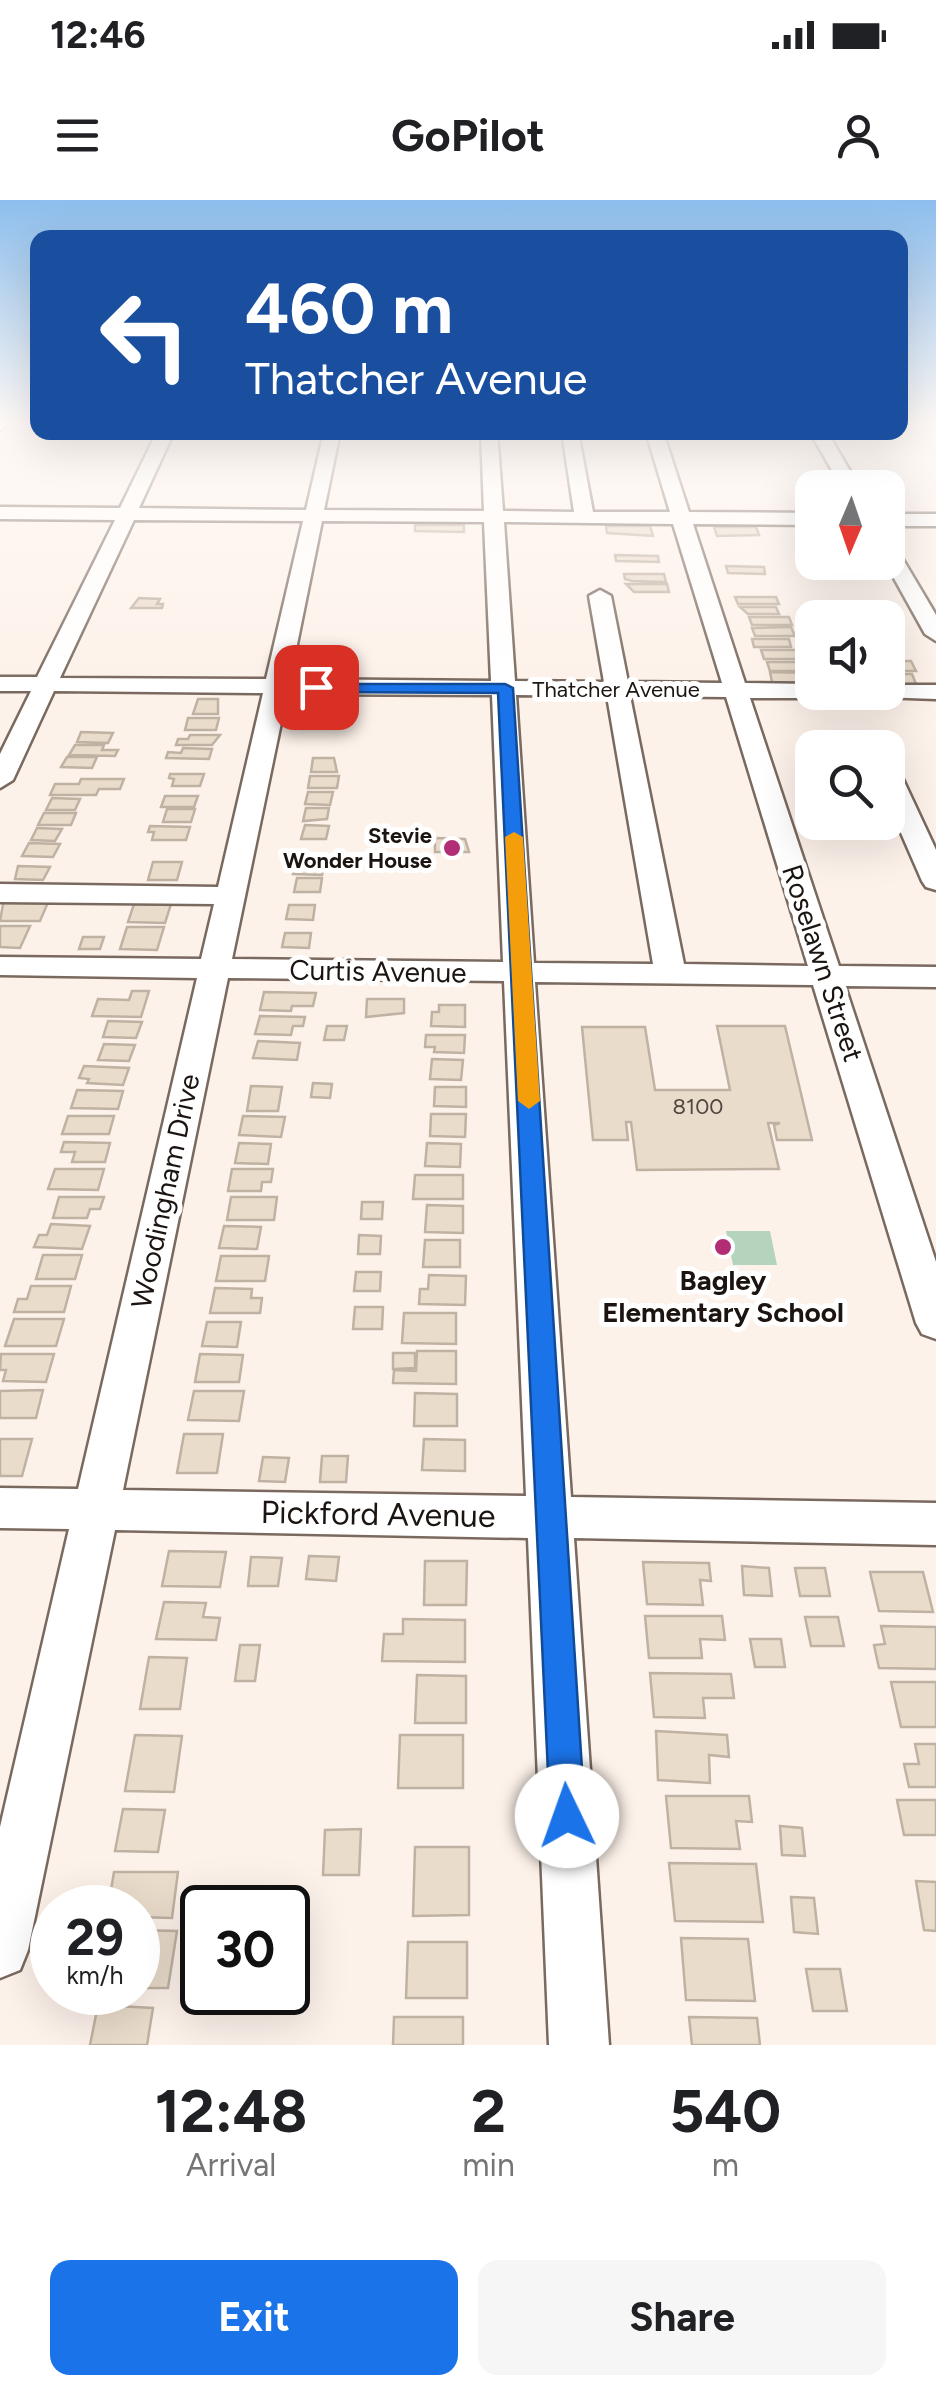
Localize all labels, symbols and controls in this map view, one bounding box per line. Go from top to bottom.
text: 12:46 [50,12,146,58]
icon: menu [50,108,105,163]
text: GoPilot [391,108,545,162]
icon: person [831,108,886,163]
text: 460 m [245,266,453,351]
icon: left [80,270,210,400]
text: Thatcher Avenue [245,351,587,405]
north arrow [795,470,905,580]
map controls [795,470,905,840]
button: sound [795,600,905,710]
pin [274,645,359,730]
icon: arrive [289,660,344,715]
street label: Thatcher Avenue [532,676,700,703]
button: search [795,730,905,840]
place label: Stevie Wonder House [283,822,432,874]
marker: Stevie Wonder House [441,837,463,859]
street label: Roselawn Street [775,860,871,1066]
street label: Curtis Avenue [289,952,467,990]
street label: Woodingham Drive [124,1071,206,1311]
house number: 8100 [673,1093,723,1120]
marker: Bagley Elementary School [712,1236,734,1258]
place label: Bagley Elementary School [602,1263,844,1329]
street label: Pickford Avenue [260,1493,496,1535]
position arrow [515,1764,619,1868]
speed limit sign: 30 [180,1885,310,2015]
text: 29 [66,1907,124,1968]
text: km/h [66,1960,124,1990]
text: 12:48 [155,2075,308,2147]
text: 2 [471,2075,506,2147]
text: 540 [670,2075,781,2147]
text: Arrival [186,2146,276,2184]
text: min [462,2146,515,2184]
text: m [712,2146,739,2184]
button: Exit [50,2260,458,2375]
button: Share [478,2260,886,2375]

